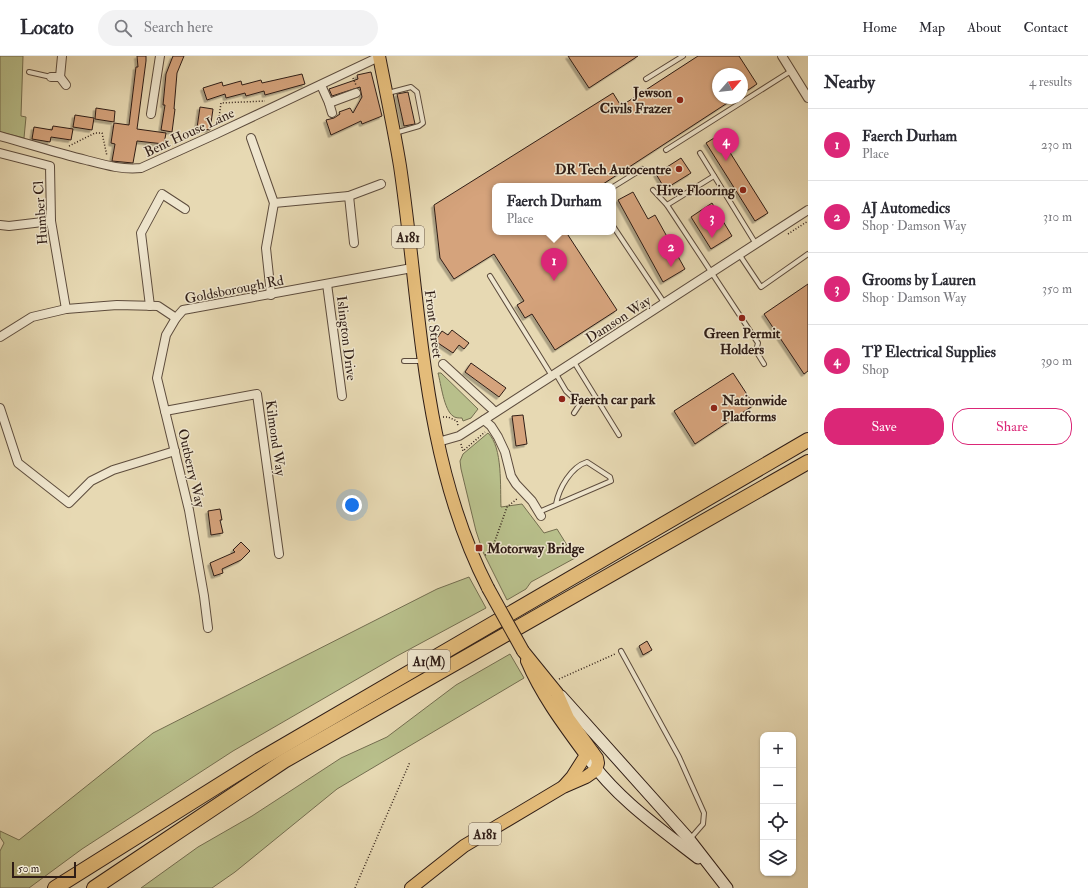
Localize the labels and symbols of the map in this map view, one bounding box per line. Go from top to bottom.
north arrow [712,68,748,104]
place label: Jewson Civils Frazer [600,84,673,117]
marker: Jewson Civils Frazer [675,95,685,105]
street label: Bent House Lane [141,104,237,161]
pin: 4 [713,128,739,161]
place label: DR Tech Autocentre [555,161,671,178]
marker: DR Tech Autocentre [674,164,684,174]
street label: Humber Cl [30,180,51,246]
place label: Hive Flooring [656,182,736,200]
marker: Hive Flooring [738,185,748,195]
pin: 3 [699,205,725,238]
road number: A181 [392,226,424,248]
pin: 2 [658,234,684,267]
pin: 1 [541,248,567,281]
street label: Goldsborough Rd [183,272,285,307]
street label: Front Street [421,289,446,360]
street label: Damson Way [582,292,655,348]
street label: Islington Drive [333,295,360,382]
marker: Green Permit Holders [737,313,747,323]
place label: Green Permit Holders [704,325,781,358]
place label: Faerch car park [570,391,656,409]
place label: Nationwide Platforms [721,392,787,425]
marker: Faerch car park [557,394,567,404]
street label: Kilmond Way [261,399,289,478]
marker: Nationwide Platforms [709,403,719,413]
street label: Outberry Way [173,427,209,510]
your location [342,495,362,515]
place label: Motorway Bridge [486,540,585,558]
marker: Motorway Bridge [474,543,484,553]
road number: A1(M) [408,650,450,672]
road number: A181 [469,823,501,845]
scale bar [12,860,76,879]

